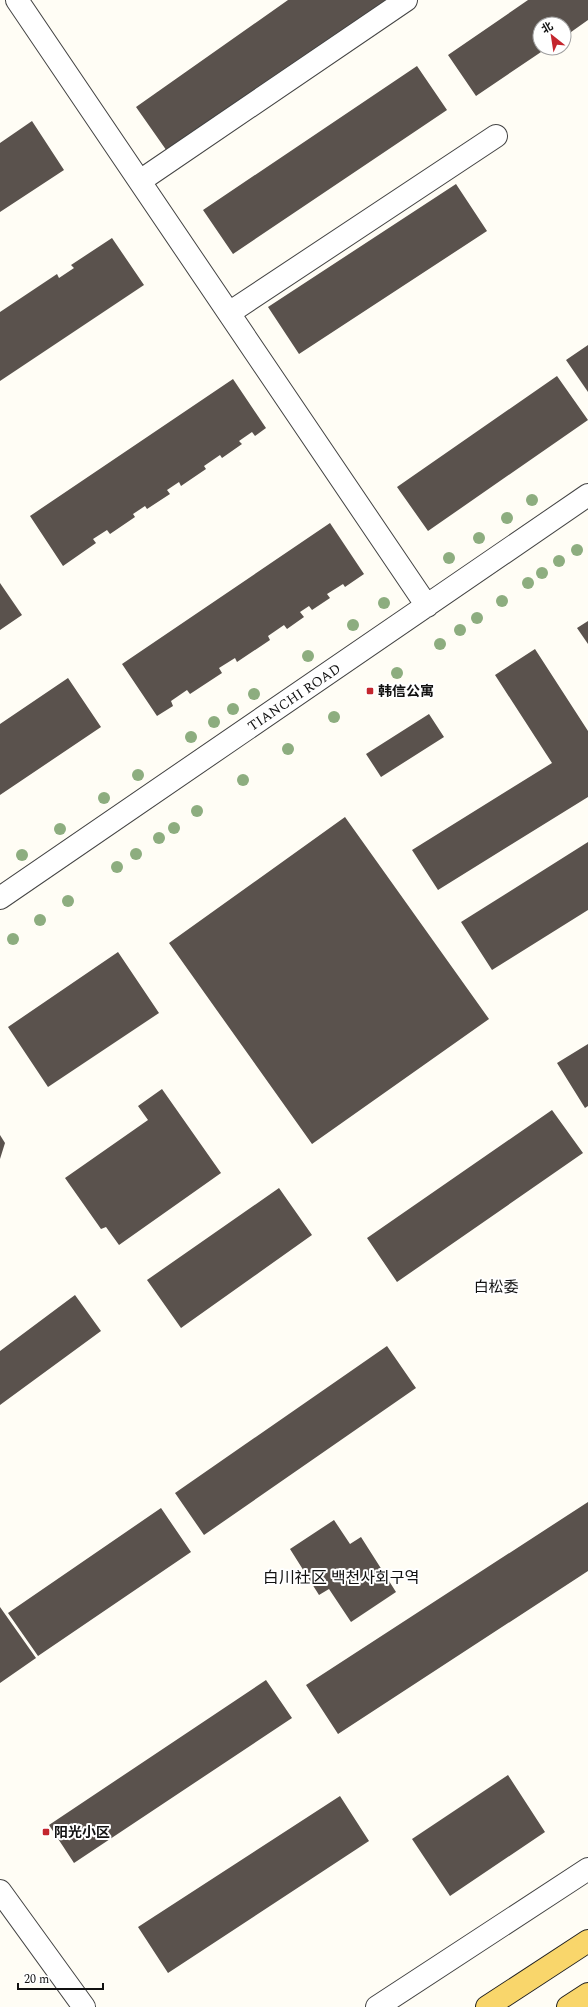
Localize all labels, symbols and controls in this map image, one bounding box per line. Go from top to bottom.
north arrow [532,16,572,56]
text: 北 [538,18,556,38]
street label: TIANCHI ROAD [243,658,345,736]
place label: 韩信公寓 [378,681,434,702]
marker: 韩信公寓 [365,686,375,696]
district label: 白松委 [473,1276,519,1299]
district label: 白川社区 백천사회구역 [263,1566,419,1590]
place label: 阳光小区 [54,1822,110,1843]
marker: 阳光小区 [41,1827,51,1837]
scale bar [18,1965,103,1991]
text: 20 m [24,1970,49,1989]

